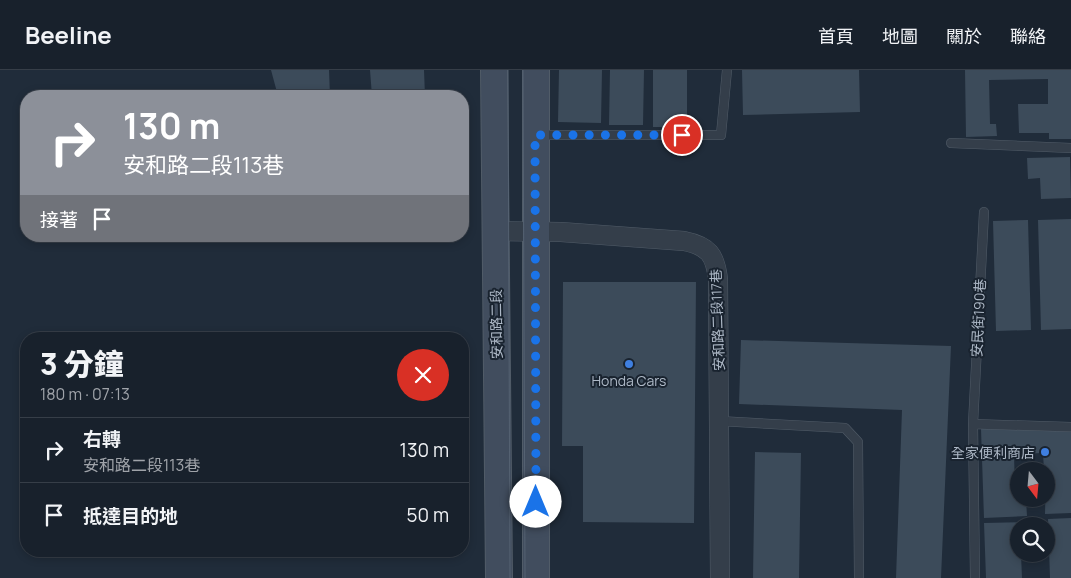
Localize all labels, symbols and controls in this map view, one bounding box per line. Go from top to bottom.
text: Beeline [25,18,112,51]
text: 首頁 [818,24,854,48]
text: 地圖 [882,24,918,48]
text: 關於 [946,24,982,48]
text: 聯絡 [1010,24,1046,48]
text: 130 m [123,102,220,150]
icon: right [40,110,105,175]
pin [661,114,703,156]
icon: arrive [668,121,696,149]
text: 安和路二段113巷 [123,150,284,180]
icon: arrive [88,205,116,233]
text: 接著 [40,207,78,233]
street label: 安和路二段117巷 [706,269,728,371]
street label: 安民街190巷 [966,278,990,358]
street label: 安和路二段 [486,289,506,359]
text: 3 分鐘 [40,343,124,384]
button: close [397,349,449,401]
marker: Honda Cars [623,358,635,370]
place label: Honda Cars [592,371,666,390]
text: 180 m · 07:13 [40,383,130,405]
text: 右轉 [83,426,121,452]
icon: right [40,436,68,464]
text: 130 m [400,437,449,463]
place label: 全家便利商店 [951,443,1035,462]
marker: 全家便利商店 [1039,446,1051,458]
text: 安和路二段113巷 [83,454,200,476]
north arrow [1010,462,1055,508]
map controls [1010,462,1055,562]
position arrow [509,475,561,527]
icon: arrive [40,501,68,529]
text: 50 m [407,502,449,528]
text: 抵達目的地 [83,503,178,529]
button: search [1010,517,1055,562]

